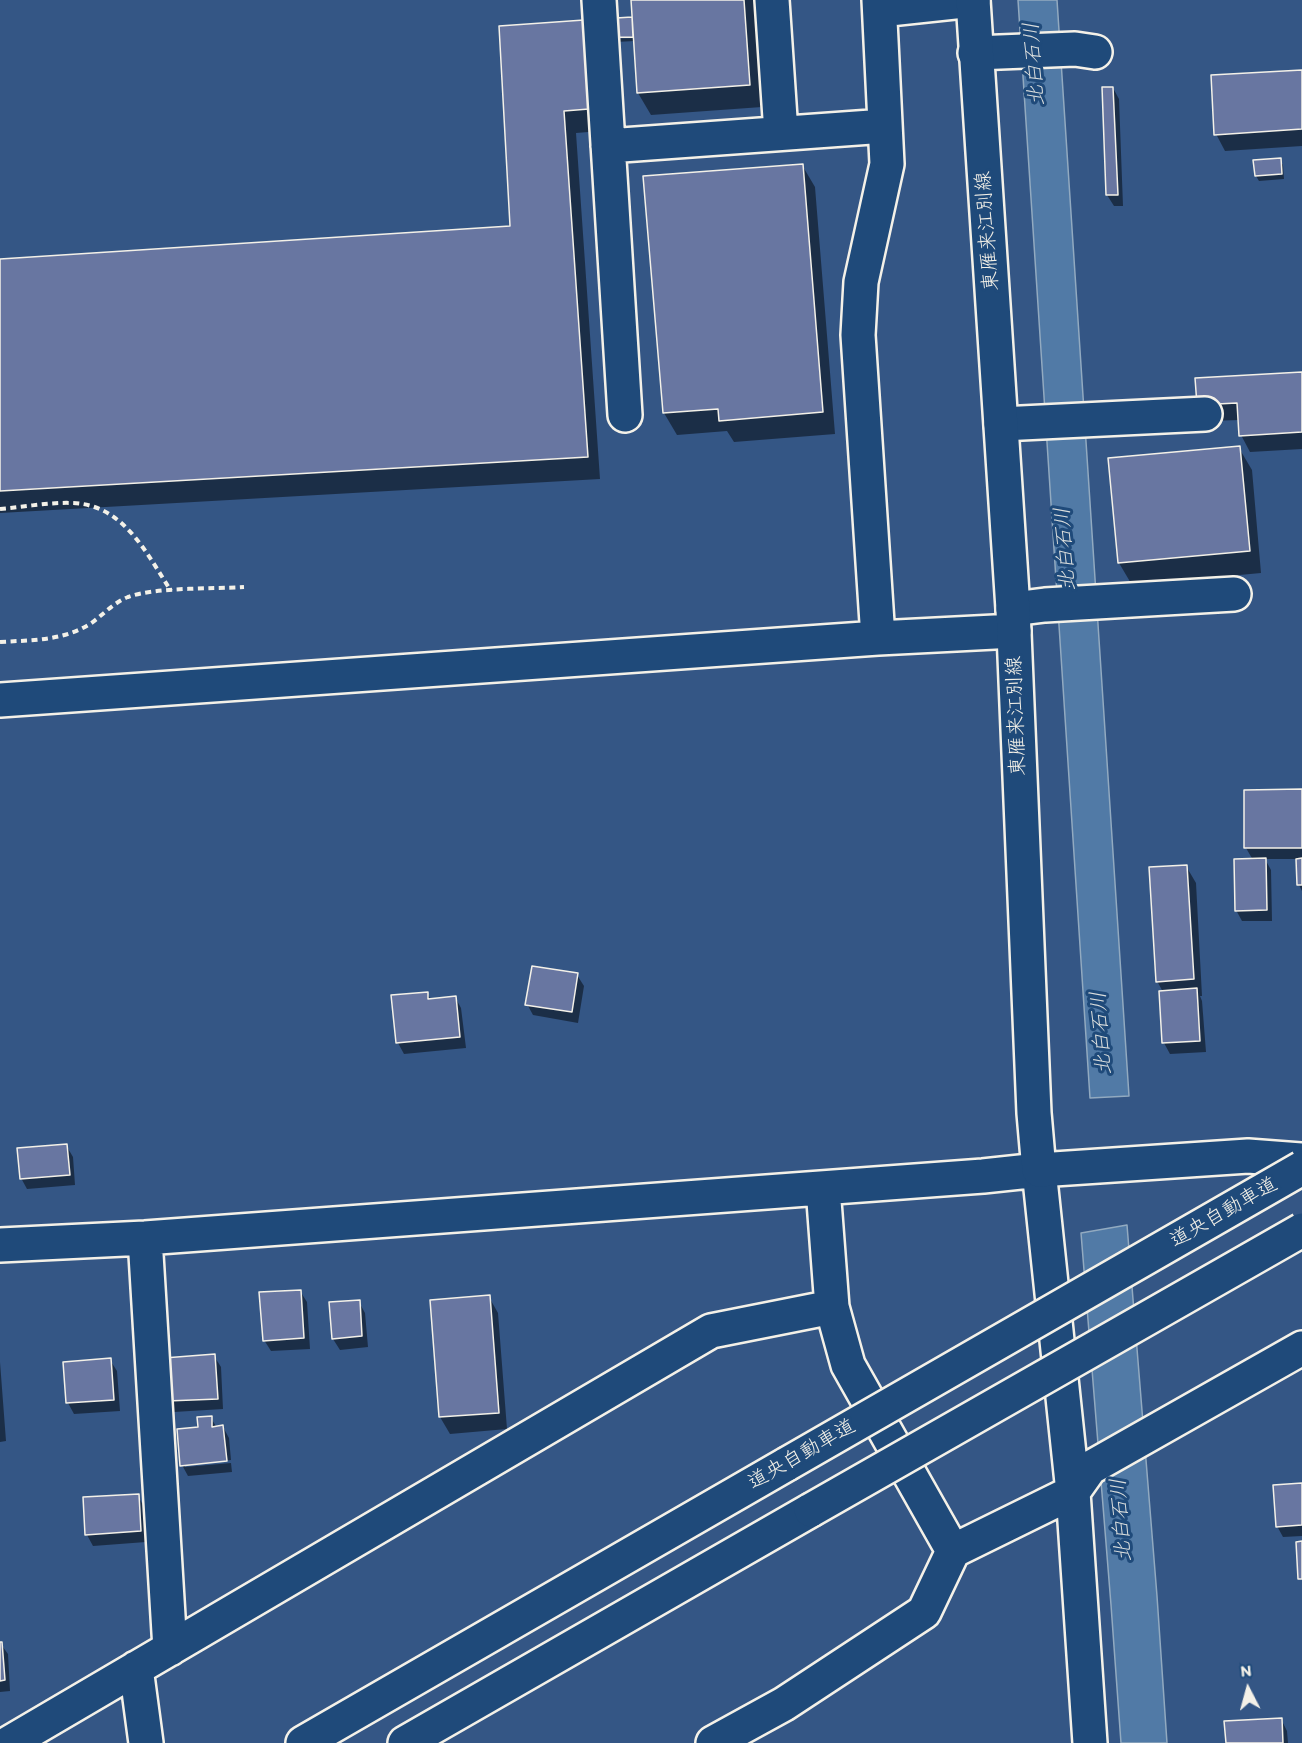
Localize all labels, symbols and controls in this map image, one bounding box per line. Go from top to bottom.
water label: 北白石川 [1020,21,1050,107]
street label: 東雁来江別線 [972,170,1004,292]
water label: 北白石川 [1051,506,1081,592]
street label: 東雁来江別線 [1003,656,1031,776]
water label: 北白石川 [1087,990,1117,1076]
street label: 道央自動車道 [1166,1173,1282,1253]
street label: 道央自動車道 [744,1415,860,1495]
water label: 北白石川 [1107,1477,1137,1563]
north arrow [1218,1659,1278,1719]
text: N [1240,1661,1252,1681]

